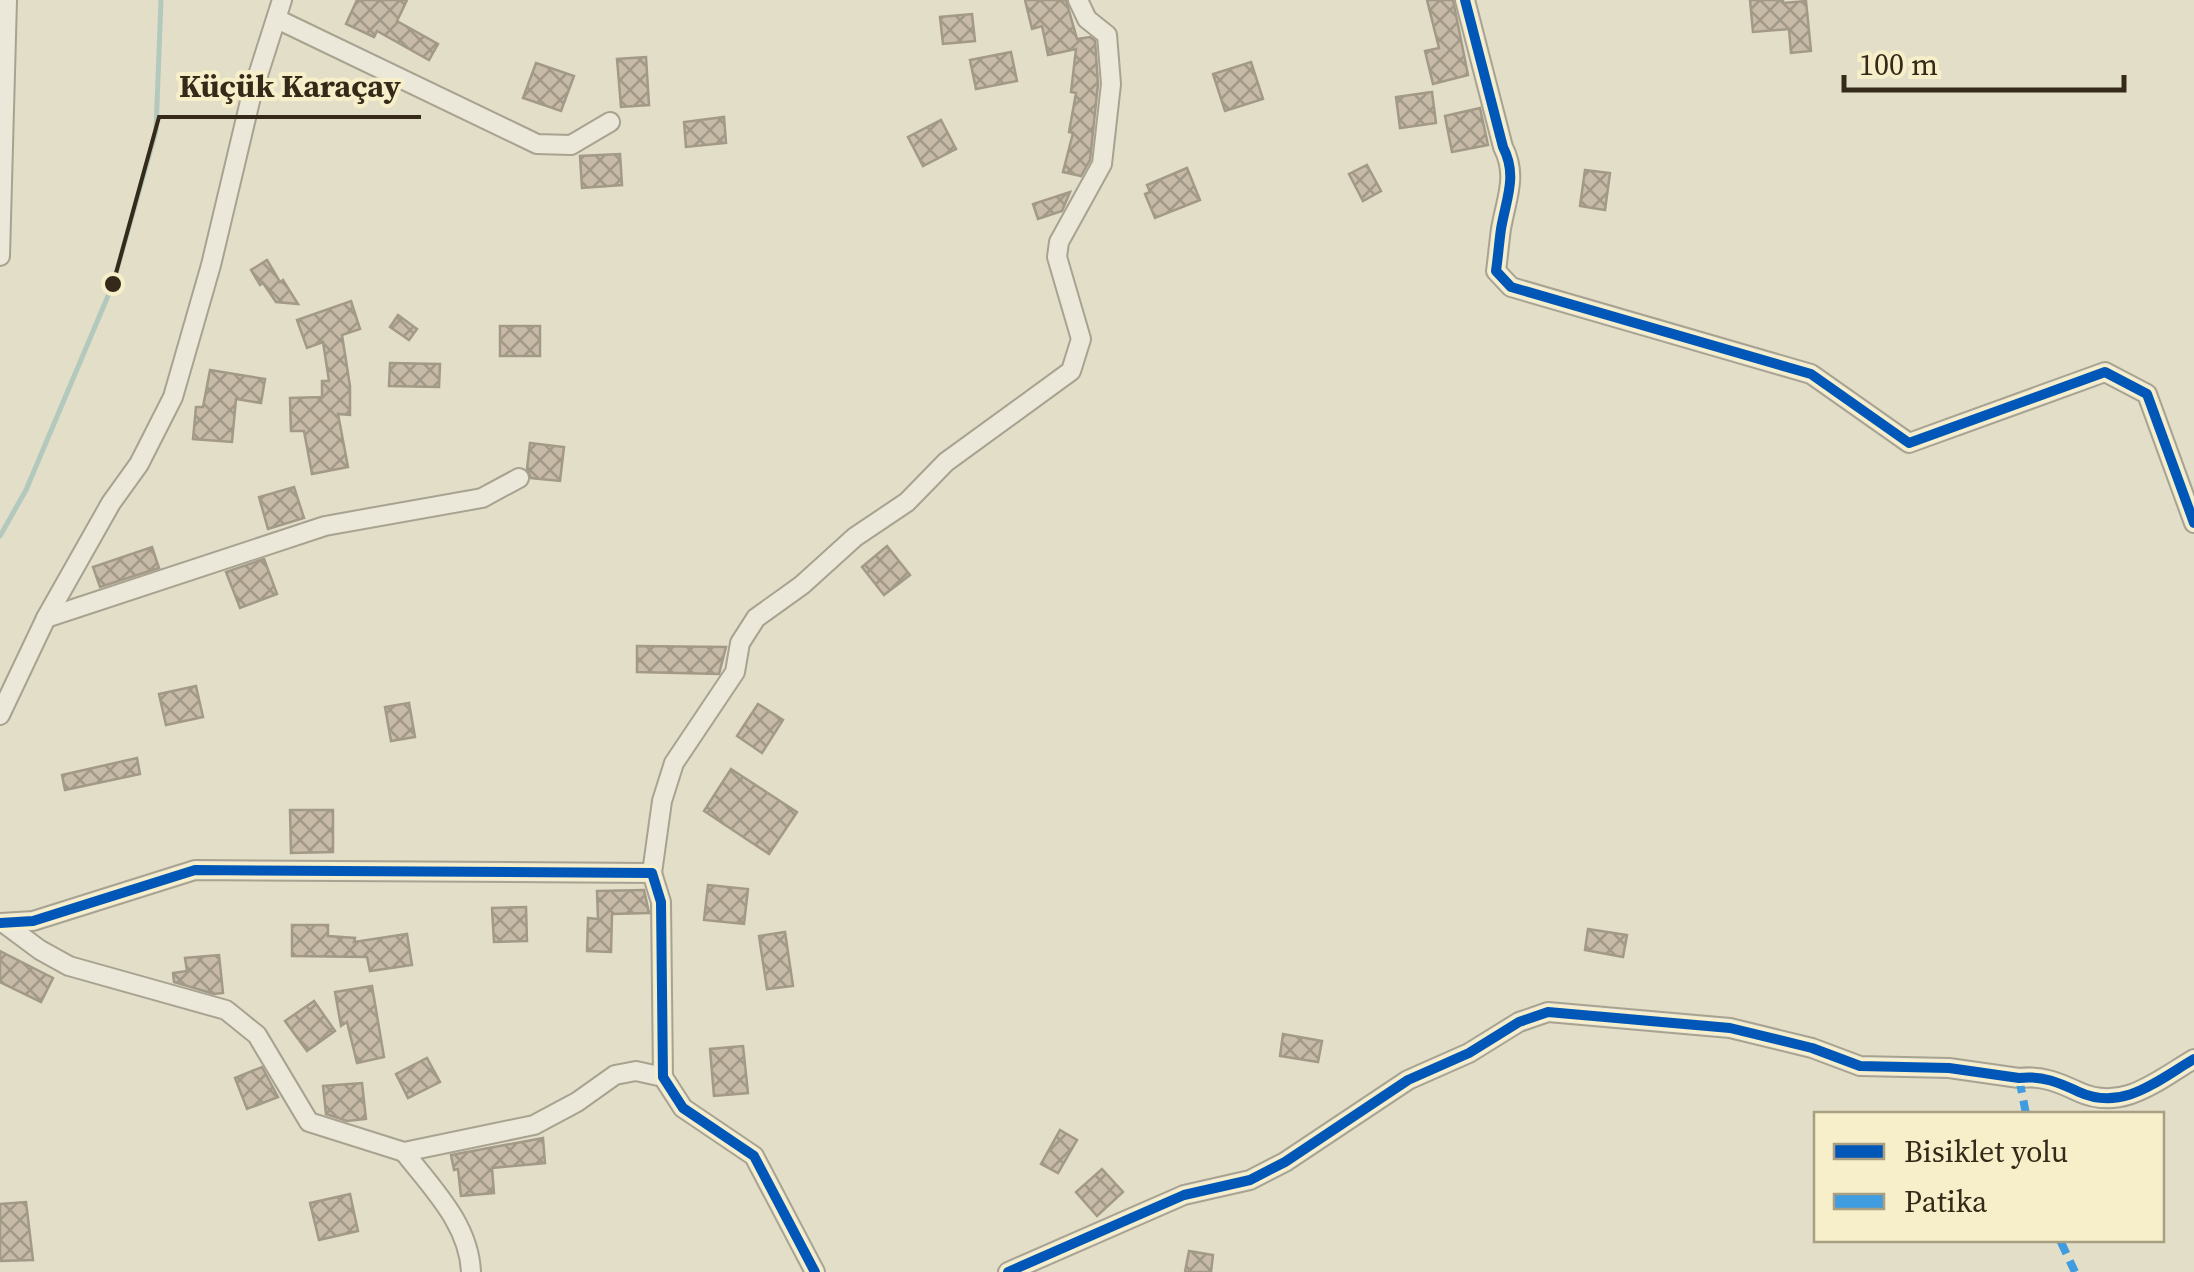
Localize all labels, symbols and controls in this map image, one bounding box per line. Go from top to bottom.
scale bar [1844,30,2124,92]
text: 100 m [1859,44,1938,85]
callout: Küçük Karaçay [159,55,421,117]
text: Küçük Karaçay [179,64,401,108]
legend [1814,1112,2164,1242]
text: Bisiklet yolu [1904,1131,2068,1172]
text: Patika [1904,1181,1988,1222]

